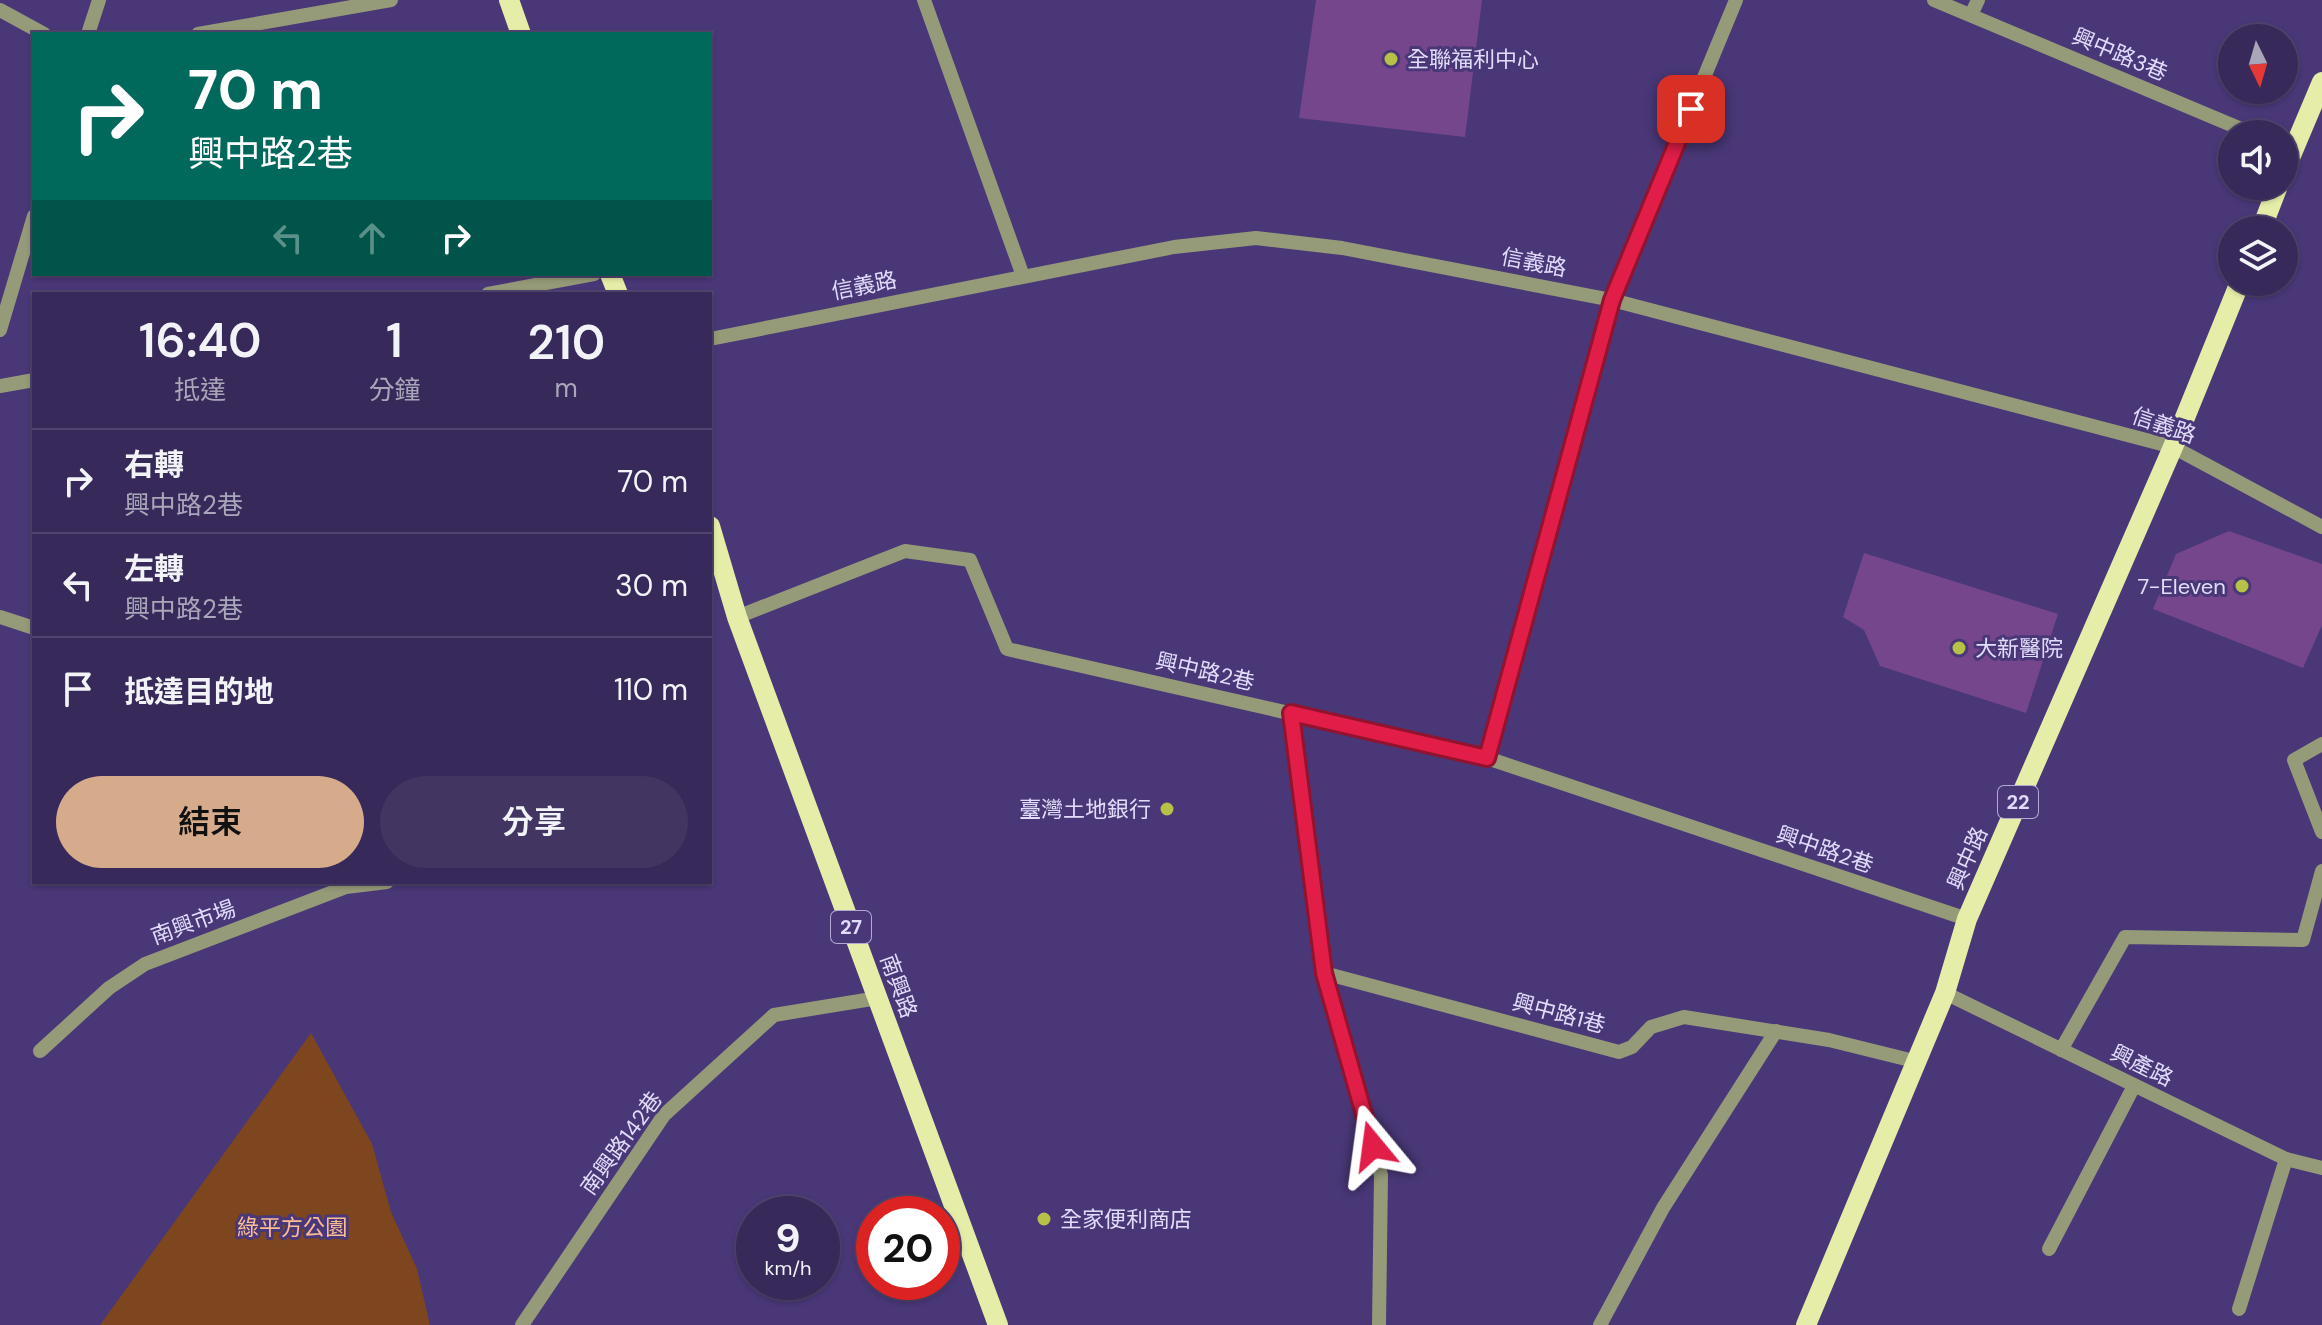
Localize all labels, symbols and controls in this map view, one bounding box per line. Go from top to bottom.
street label: 興中路3巷 [2068,21,2172,88]
north arrow [2218,24,2298,104]
map controls [2218,24,2298,296]
place label: 全聯福利中心 [1407,45,1539,74]
marker: 全聯福利中心 [1382,50,1400,68]
text: 70 m [188,53,323,126]
icon: right [56,64,160,168]
pin [1657,75,1725,143]
icon: arrive [1669,87,1713,131]
button: sound [2218,120,2298,200]
text: 興中路2巷 [188,130,353,177]
icon: left [266,216,310,260]
icon: ahead [350,216,394,260]
icon: right [434,216,478,260]
button: layers [2218,216,2298,296]
street label: 信義路 [1499,242,1569,283]
street label: 信義路 [829,265,899,306]
text: 16:40 [139,309,262,372]
text: 1 [386,309,403,372]
text: 210 [527,311,605,374]
text: m [555,371,578,405]
text: 抵達 [174,373,226,407]
text: 分鐘 [368,373,420,407]
street label: 信義路 [2128,401,2200,450]
text: 右轉 [124,445,184,484]
icon: right [56,459,100,503]
text: 70 m [617,462,688,501]
text: 興中路2巷 [124,488,243,522]
text: 左轉 [124,549,184,588]
icon: left [56,563,100,607]
text: 30 m [615,566,688,605]
place label: 7-Eleven [2138,572,2226,601]
marker: 7-Eleven [2233,577,2251,595]
text: 興中路2巷 [124,592,243,626]
place label: 大新醫院 [1975,634,2063,663]
marker: 大新醫院 [1950,639,1968,657]
street label: 興中路2巷 [1153,646,1257,697]
icon: arrive [56,667,100,711]
text: 110 m [614,670,688,709]
text: 抵達目的地 [124,672,274,711]
button: 結束 [56,776,364,868]
button: 分享 [380,776,688,868]
road number: 22 [1998,786,2038,818]
place label: 臺灣土地銀行 [1019,795,1151,824]
marker: 臺灣土地銀行 [1158,800,1176,818]
street label: 興中路2巷 [1773,819,1877,880]
street label: 興中路 [1941,822,1994,894]
street label: 南興市場 [147,894,239,951]
road number: 27 [831,911,871,943]
street label: 南興路 [874,950,923,1022]
street label: 興中路1巷 [1509,987,1608,1040]
street label: 興產路 [2106,1038,2178,1093]
street label: 南興路142巷 [574,1086,669,1201]
position arrow [1331,1104,1415,1188]
speed limit sign: 20 [856,1196,960,1300]
place label: 全家便利商店 [1060,1205,1192,1234]
marker: 全家便利商店 [1035,1210,1053,1228]
text: 9 [775,1212,801,1264]
park label: 綠平方公園 [237,1213,347,1242]
text: km/h [764,1255,812,1281]

